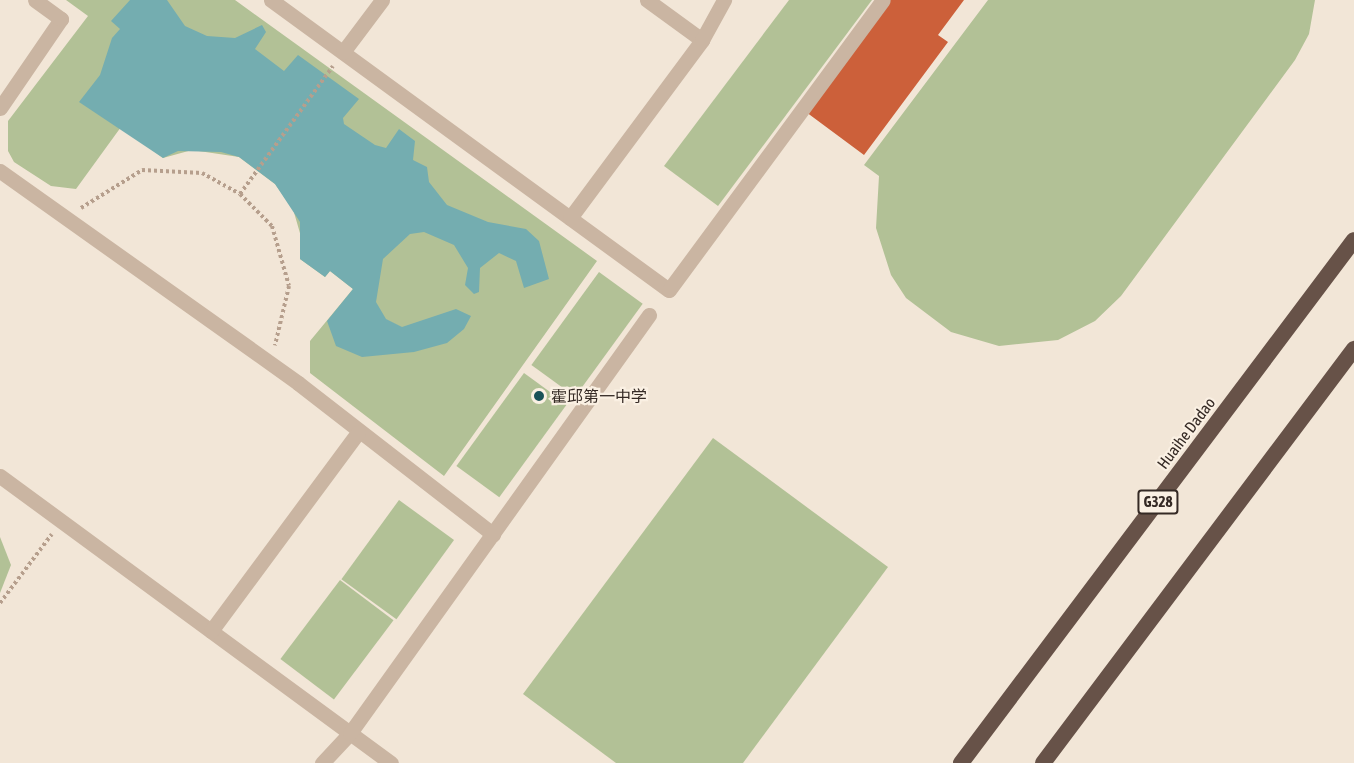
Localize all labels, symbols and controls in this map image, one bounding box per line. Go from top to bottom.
place label: 霍邱第一中学 [551,386,647,406]
marker: 霍邱第一中学 [532,389,546,403]
street label: Huaihe Dadao [1153,394,1219,472]
road number: G328 [1137,490,1179,514]

